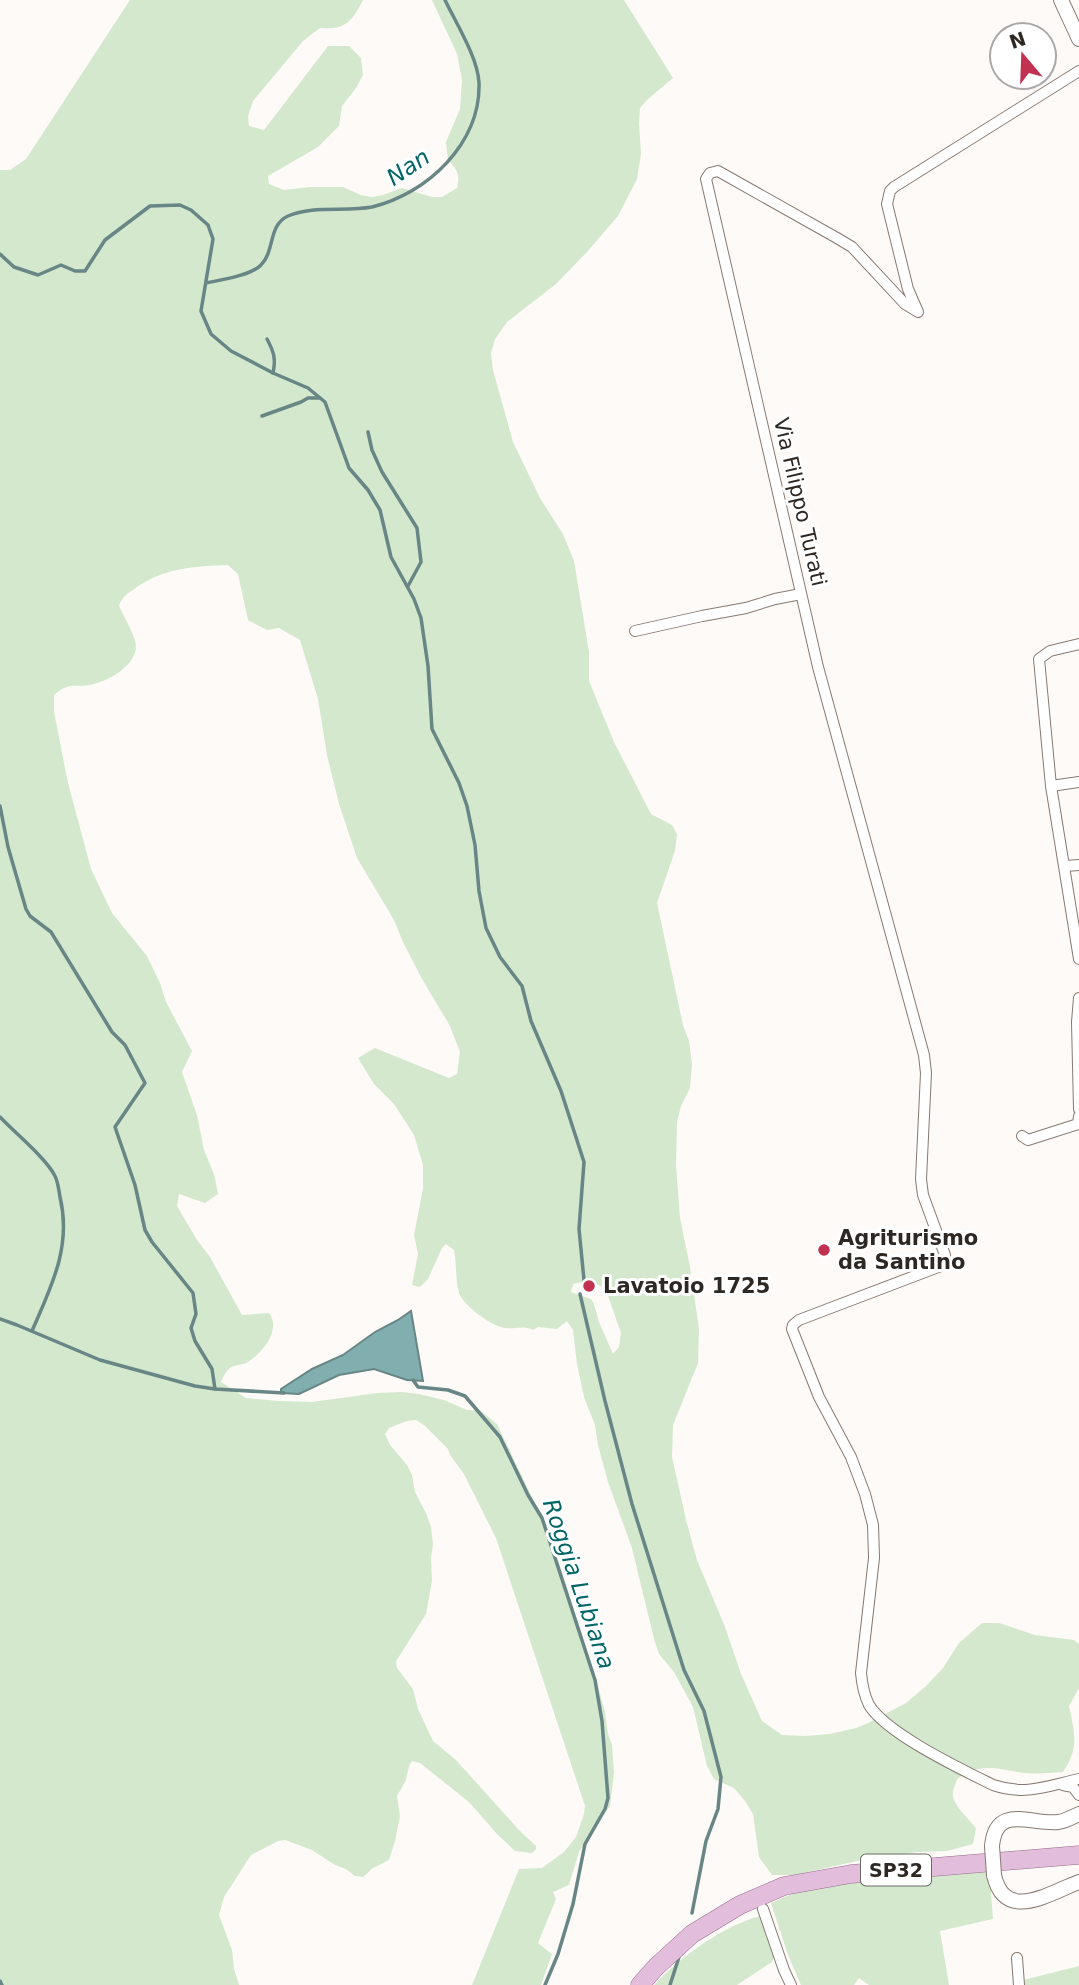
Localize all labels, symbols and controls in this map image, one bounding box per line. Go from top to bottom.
north arrow [988,21,1058,91]
text: N [1006,27,1029,53]
water label: Nan [382,143,434,191]
street label: Via Filippo Turati [769,415,831,589]
place label: Agriturismo da Santino [838,1226,978,1274]
marker: Agriturismo da Santino [816,1242,832,1258]
place label: Lavatoio 1725 [603,1274,770,1298]
marker: Lavatoio 1725 [581,1278,597,1294]
water label: Roggia Lubiana [538,1496,620,1672]
road number: SP32 [861,1854,931,1886]

